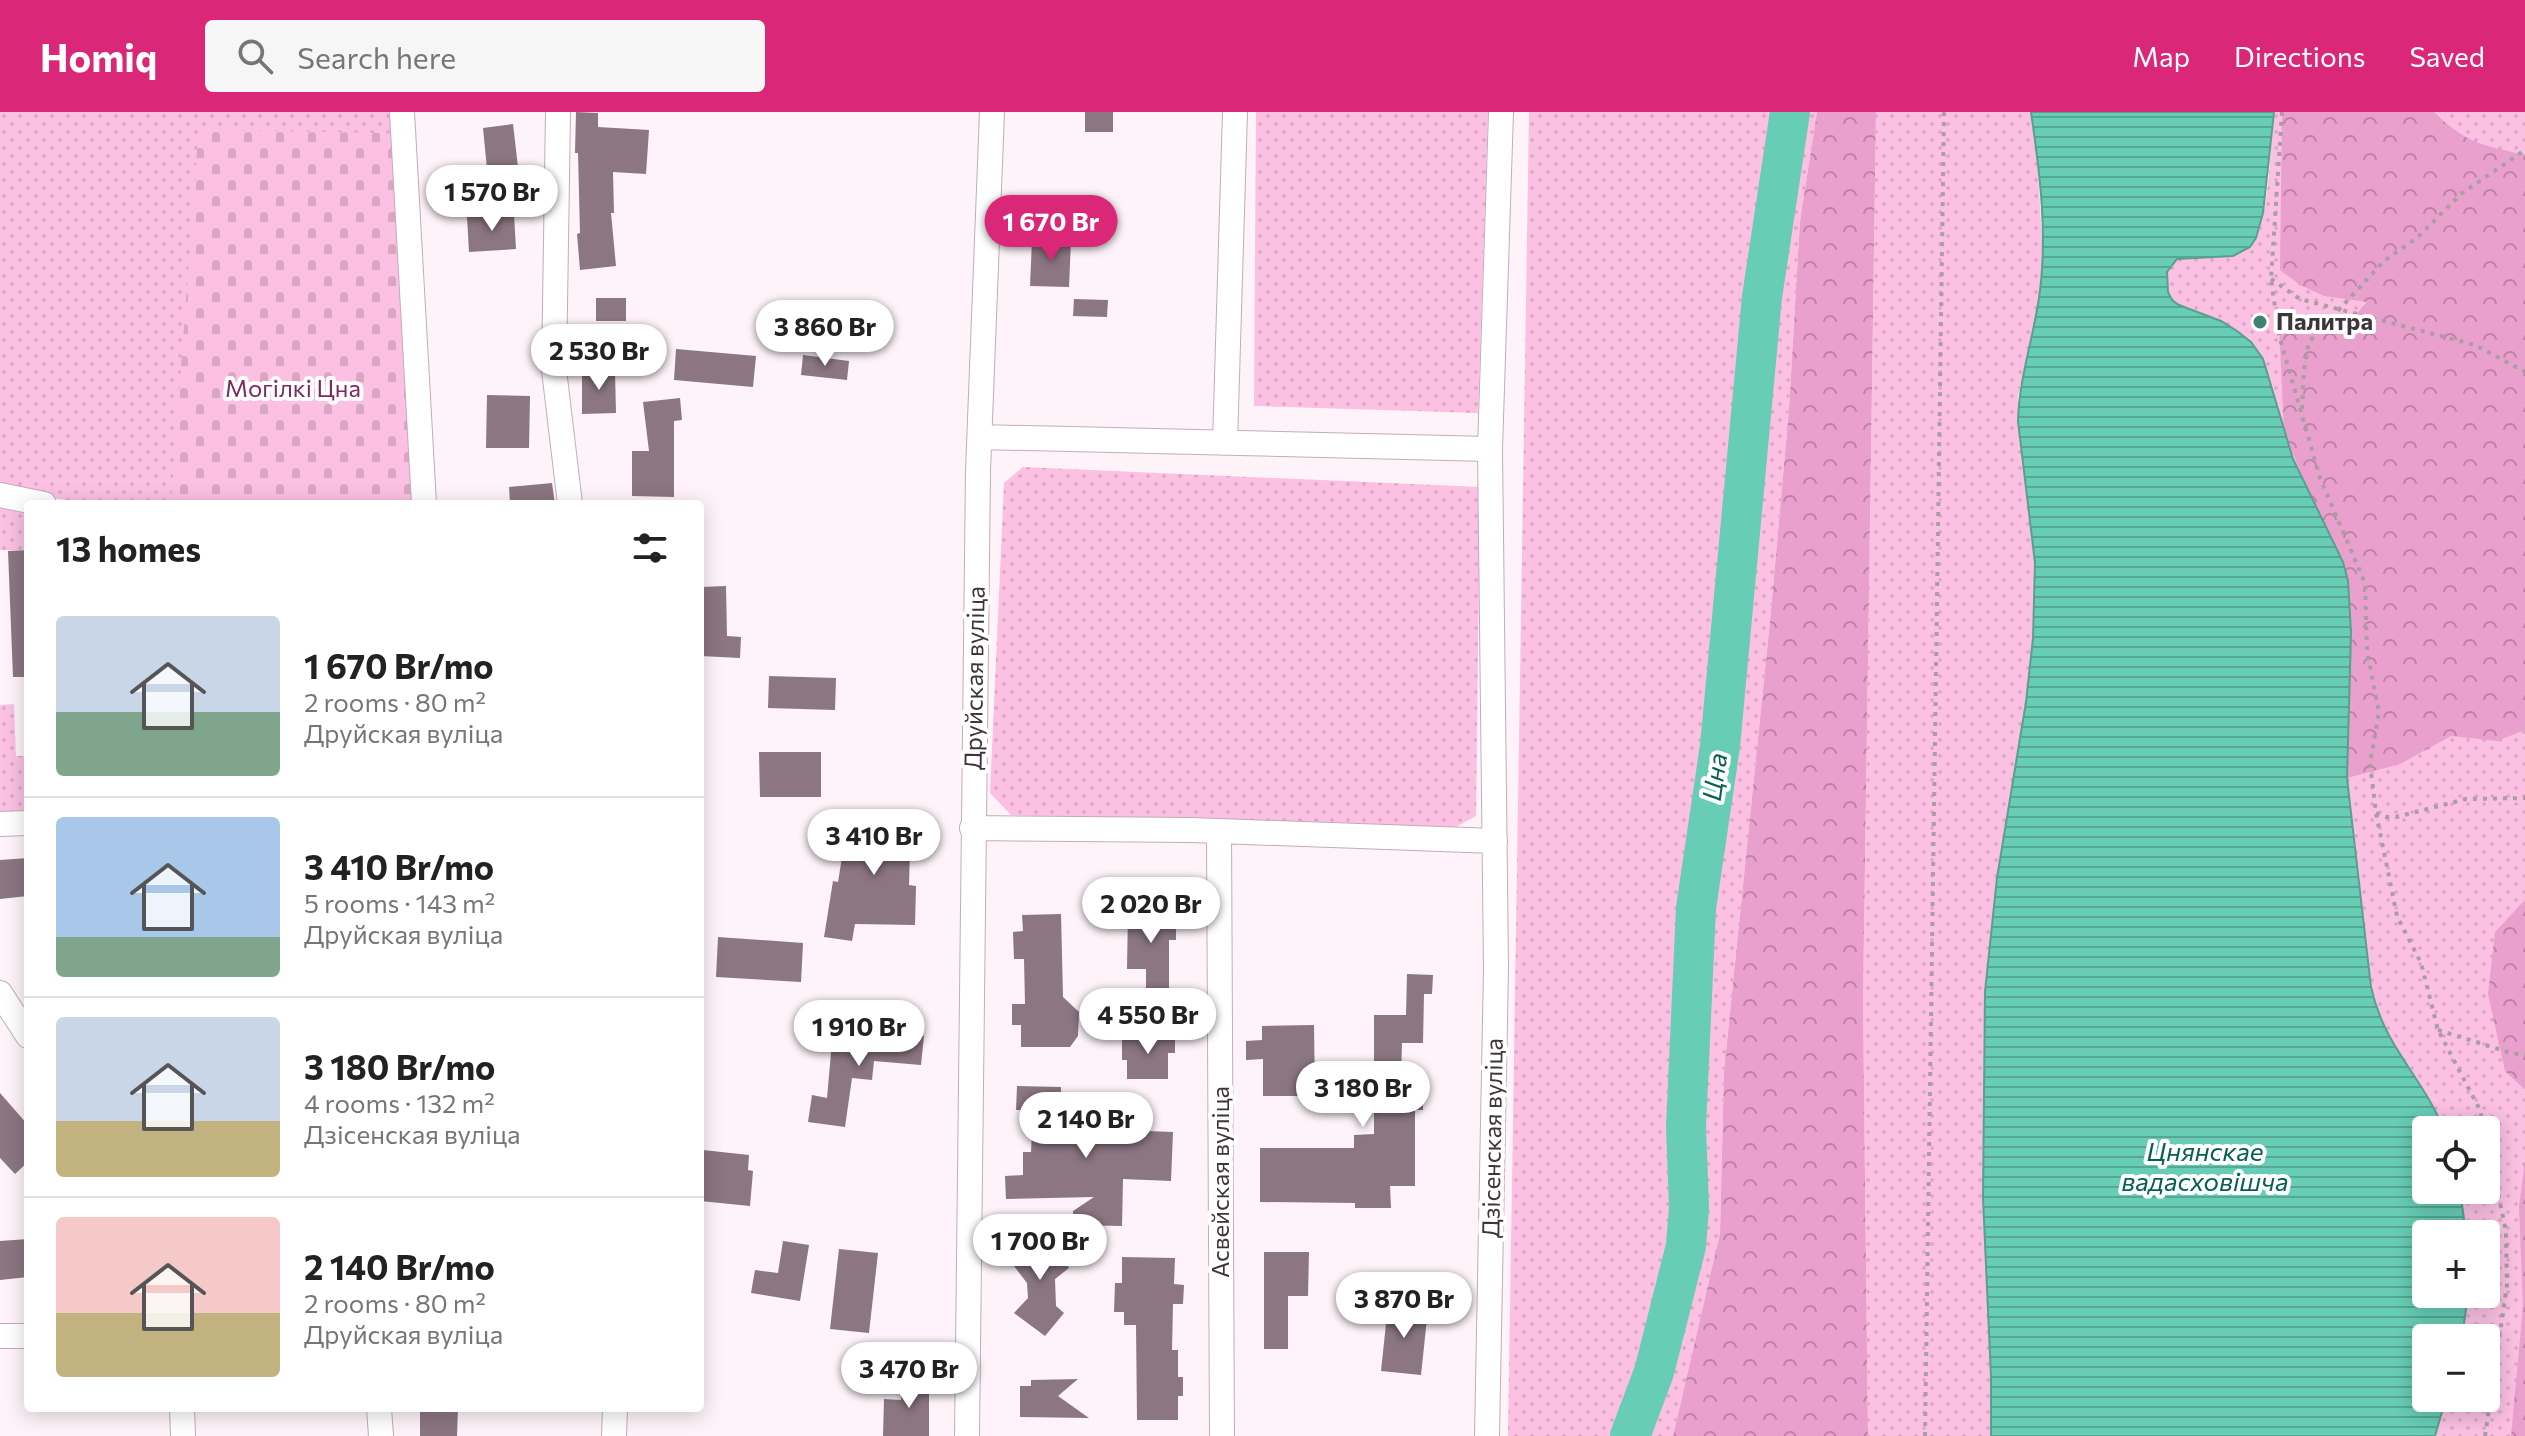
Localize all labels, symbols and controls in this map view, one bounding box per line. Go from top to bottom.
search box [205,20,765,92]
text: Homiq [40,33,157,80]
icon: search [233,34,277,78]
text: Search here [297,38,456,75]
text: Map [2132,39,2190,73]
text: Directions [2234,39,2365,73]
text: Saved [2409,39,2485,73]
pin: 1 570 Br [409,165,575,233]
text: 1 570 Br [444,175,540,206]
pin: 1 670 Br [968,195,1134,263]
text: 1 670 Br [1003,205,1099,236]
pin: 3 860 Br [742,300,908,368]
place label: Палитра [2276,306,2373,335]
text: 3 860 Br [774,310,876,341]
marker: Палитра [2251,313,2269,331]
pin: 2 530 Br [516,324,682,392]
text: 2 530 Br [549,334,649,365]
park label: Могілкі Цна [225,373,361,402]
icon: filters [628,526,672,570]
text: 13 homes [56,527,201,569]
street label: Друйская вуліца [957,586,990,770]
text: 1 670 Br/mo [304,644,494,686]
icon: home [120,648,216,744]
text: 2 rooms · 80 m² [304,686,486,717]
text: Друйская вуліца [304,717,503,748]
water label: Цна [1695,751,1732,803]
pin: 3 410 Br [791,809,957,877]
text: 3 410 Br [825,819,923,850]
text: 3 410 Br/mo [304,845,494,887]
icon: home [120,849,216,945]
pin: 2 020 Br [1068,877,1234,945]
text: 5 rooms · 143 m² [304,887,495,918]
text: 2 020 Br [1100,887,1202,918]
text: Друйская вуліца [304,918,503,949]
pin: 4 550 Br [1065,988,1231,1056]
text: 4 550 Br [1097,998,1199,1029]
pin: 1 910 Br [776,1000,942,1068]
text: 1 910 Br [812,1010,906,1041]
street label: Дзісенская вуліца [1475,1038,1508,1238]
text: 3 180 Br/mo [304,1045,495,1087]
icon: home [120,1049,216,1145]
pin: 3 180 Br [1280,1061,1446,1129]
text: 3 180 Br [1314,1071,1412,1102]
street label: Асвейская вуліца [1205,1086,1234,1278]
text: 4 rooms · 132 m² [304,1087,495,1118]
pin: 2 140 Br [1003,1092,1169,1160]
text: 2 140 Br [1037,1102,1135,1133]
map controls [2412,1116,2500,1412]
button: locate [2412,1116,2500,1204]
text: Дзісенская вуліца [304,1118,521,1149]
water label: Цнянскае вадасховішча [2122,1135,2289,1196]
pin: 1 700 Br [957,1214,1123,1282]
button: + [2412,1220,2500,1308]
text: 1 700 Br [991,1224,1089,1255]
text: 2 140 Br/mo [304,1245,495,1287]
icon: home [120,1249,216,1345]
pin: 3 870 Br [1321,1272,1487,1340]
text: 3 870 Br [1354,1282,1454,1313]
text: 2 rooms · 80 m² [304,1287,486,1318]
text: Друйская вуліца [304,1318,503,1349]
button: − [2412,1324,2500,1412]
pin: 3 470 Br [826,1342,992,1410]
text: 3 470 Br [859,1352,959,1383]

